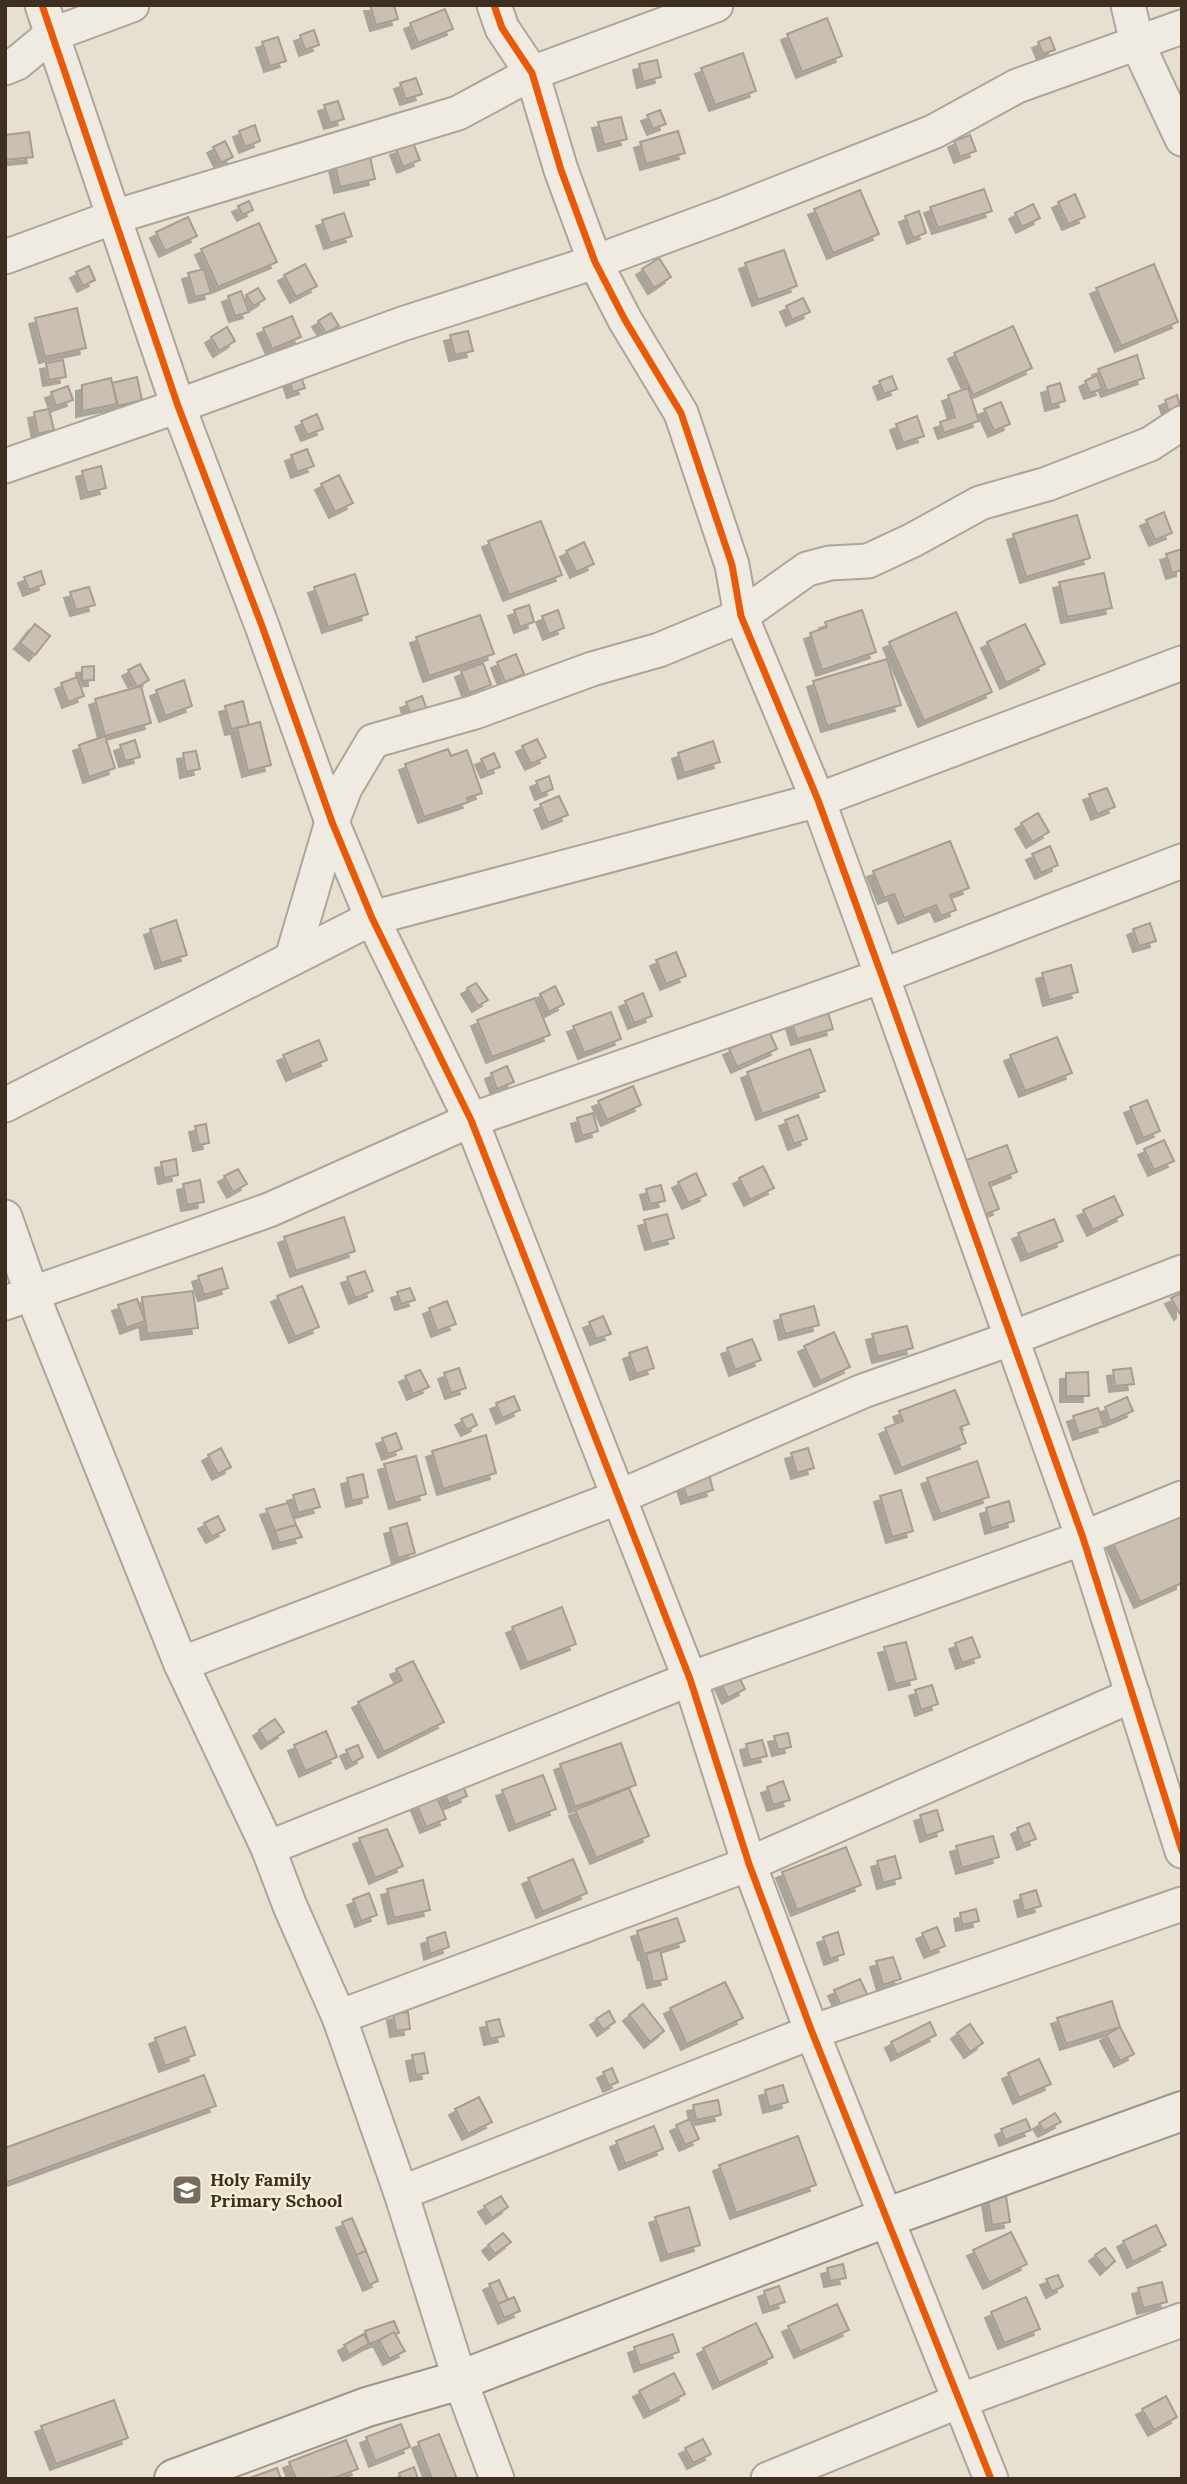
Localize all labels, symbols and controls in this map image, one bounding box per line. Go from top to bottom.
place label: Holy Family Primary School [210,2168,343,2212]
school or university icon: Holy Family Primary School [170,2173,204,2207]

